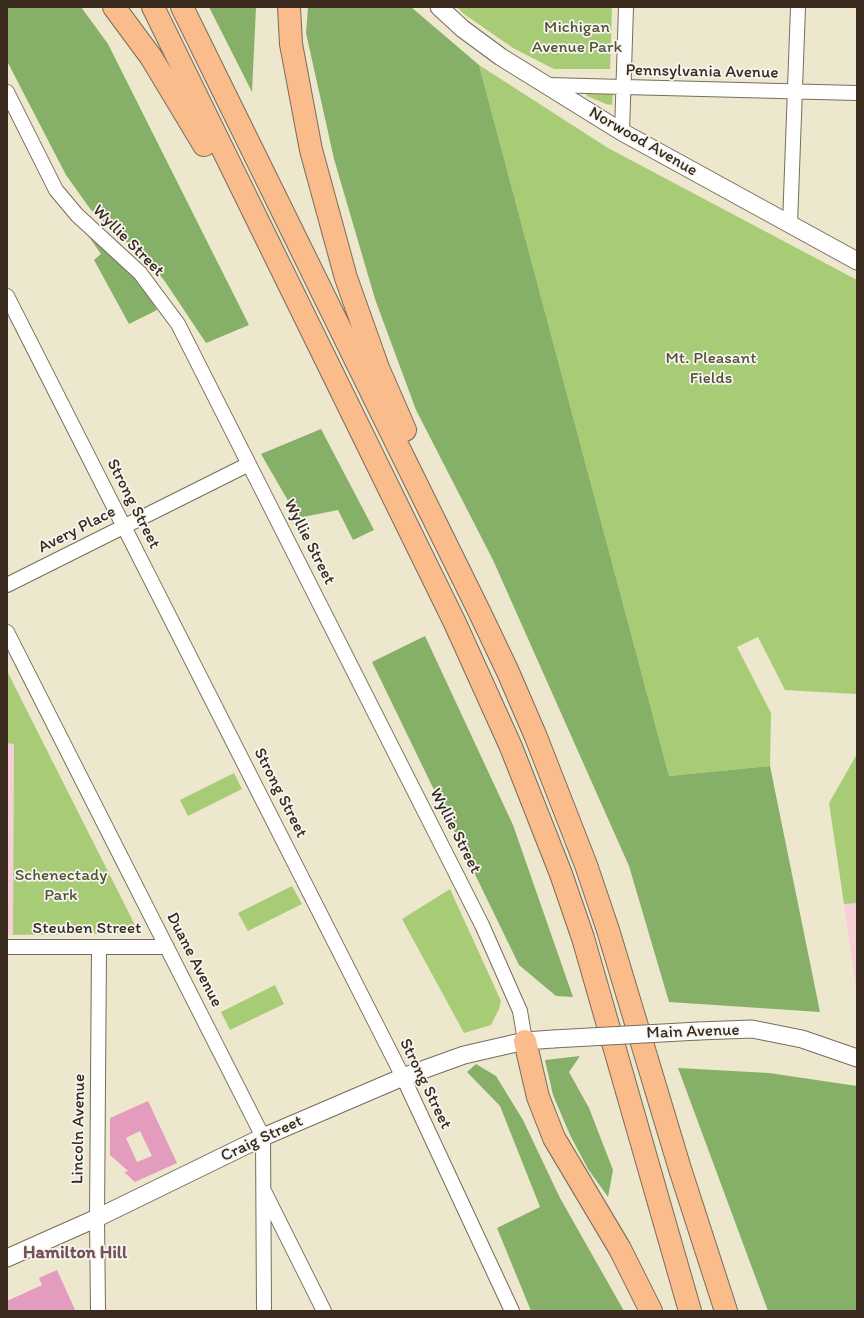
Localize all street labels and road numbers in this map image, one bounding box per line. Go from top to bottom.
street label: Pennsylvania Avenue [625,60,779,84]
street label: Norwood Avenue [585,103,701,181]
street label: Wyllie Street [88,201,168,281]
street label: Strong Street [102,456,164,552]
street label: Wyllie Street [279,496,339,588]
street label: Avery Place [35,502,119,558]
street label: Strong Street [249,745,311,841]
street label: Wyllie Street [425,785,485,877]
street label: Duane Avenue [161,909,227,1011]
street label: Steuben Street [33,919,141,939]
street label: Main Avenue [646,1020,740,1044]
street label: Strong Street [394,1035,456,1133]
street label: Lincoln Avenue [68,1074,90,1184]
street label: Craig Street [218,1111,306,1167]

